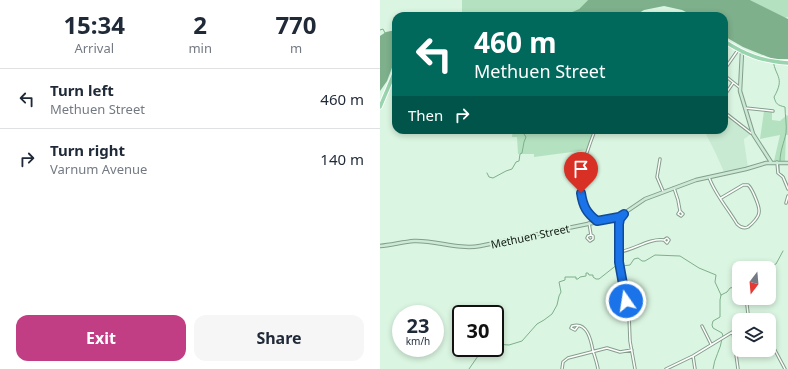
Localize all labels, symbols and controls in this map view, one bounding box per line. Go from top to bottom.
text: 15:34 [63,8,125,41]
text: 2 [193,8,207,41]
text: 770 [275,8,317,41]
text: 460 m [474,23,557,61]
icon: left [408,28,460,80]
text: Arrival [74,39,114,57]
text: min [188,39,212,57]
text: m [290,39,302,57]
text: Methuen Street [474,59,605,83]
text: Turn left [50,80,114,100]
icon: left [16,88,38,110]
text: 460 m [320,89,364,109]
text: Methuen Street [50,100,145,118]
icon: right [451,104,473,126]
text: Then [408,105,443,125]
text: Turn right [50,140,125,160]
icon: right [16,148,38,170]
text: 140 m [320,149,364,169]
pin [564,152,598,193]
icon: arrive [570,158,592,180]
text: Varnum Avenue [50,160,147,178]
street label: Methuen Street [489,220,571,252]
north arrow [732,261,776,305]
map controls [732,261,776,357]
position arrow [605,280,647,322]
speed limit sign: 30 [452,305,504,357]
text: 23 [407,312,429,339]
button: layers [732,313,776,357]
button: Exit [16,315,186,361]
button: Share [194,315,364,361]
text: km/h [406,334,430,348]

